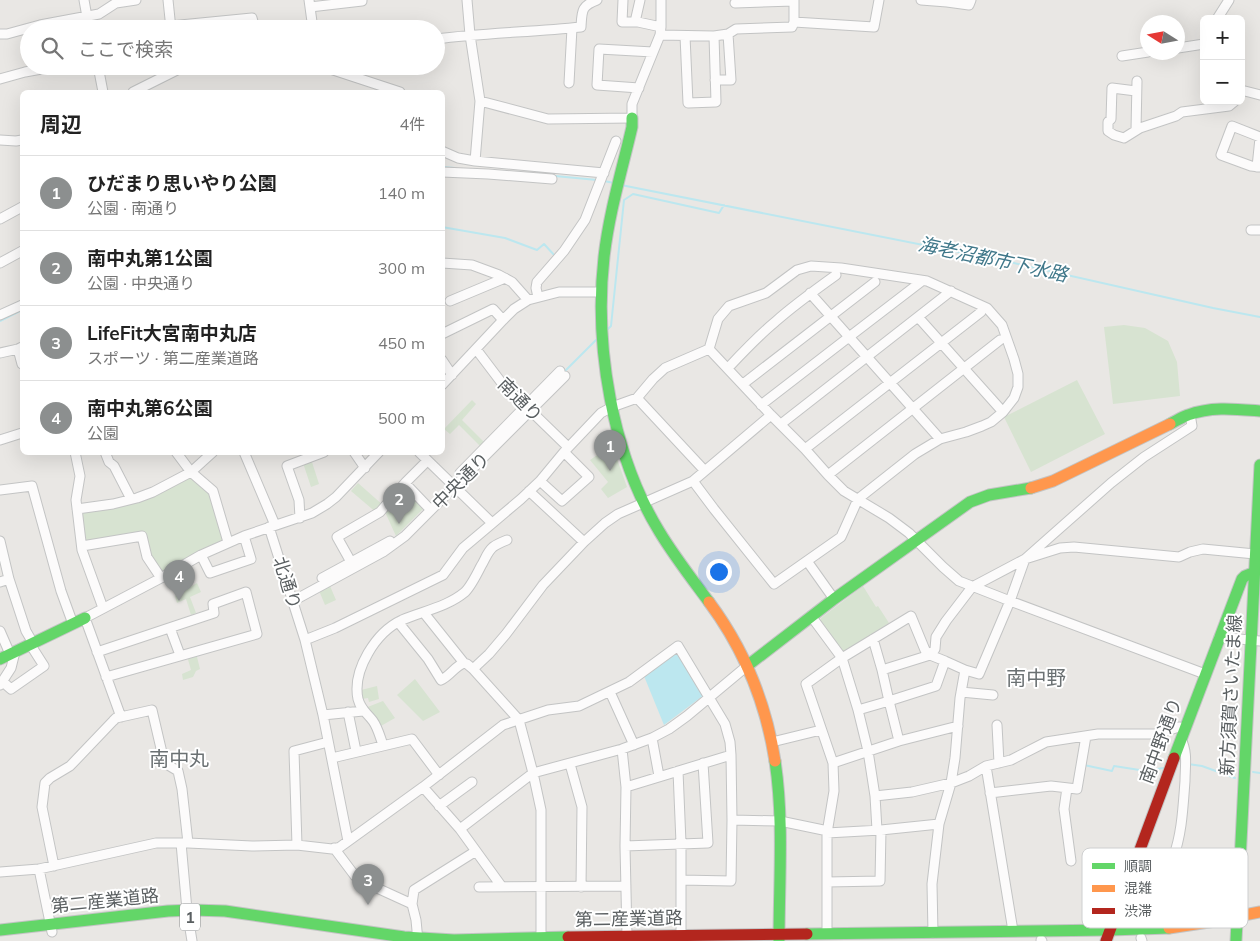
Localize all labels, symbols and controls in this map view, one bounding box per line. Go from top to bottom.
north arrow [1140,15,1185,60]
map controls [1200,15,1245,105]
button: + [1200,15,1245,60]
search box [20,20,445,75]
icon: search [38,34,66,62]
text: ここで検索 [78,37,173,61]
button: − [1200,60,1245,105]
text: 周辺 [40,111,82,137]
text: 4件 [399,114,425,134]
text: ひだまり思いやり公園 [87,171,277,195]
text: 1 [51,183,61,203]
text: 140 m [378,183,425,203]
text: 公園 · 南通り [87,198,179,218]
water label: 海老沼都市下水路 [916,231,1072,287]
text: 南中丸第1公園 [87,246,212,270]
text: 2 [51,258,61,278]
text: 300 m [378,258,425,278]
text: 公園 · 中央通り [87,273,195,293]
text: LifeFit大宮南中丸店 [87,321,257,345]
text: 3 [51,333,61,353]
text: 450 m [378,333,425,353]
text: スポーツ · 第二産業道路 [87,348,259,368]
street label: 南通り [493,372,548,427]
text: 南中丸第6公園 [87,396,212,420]
text: 4 [51,408,61,428]
text: 500 m [378,408,425,428]
text: 公園 [87,423,119,443]
pin: 1 [594,430,626,471]
street label: 中央通り [427,447,494,514]
pin: 2 [383,483,415,524]
street label: 北通り [269,554,306,612]
your location [706,559,732,585]
pin: 4 [163,560,195,601]
street label: 新方須賀さいたま線 [1215,614,1246,776]
district label: 南中野 [1006,665,1066,690]
street label: 南中野通り [1134,695,1187,787]
district label: 南中丸 [149,746,209,771]
legend [1082,848,1248,928]
text: 順調 [1124,857,1152,875]
pin: 3 [352,864,384,905]
text: 混雑 [1124,879,1152,897]
street label: 第二産業道路 [50,883,160,918]
text: 渋滞 [1124,902,1152,920]
road number: 1 [180,904,200,930]
street label: 第二産業道路 [575,906,683,931]

